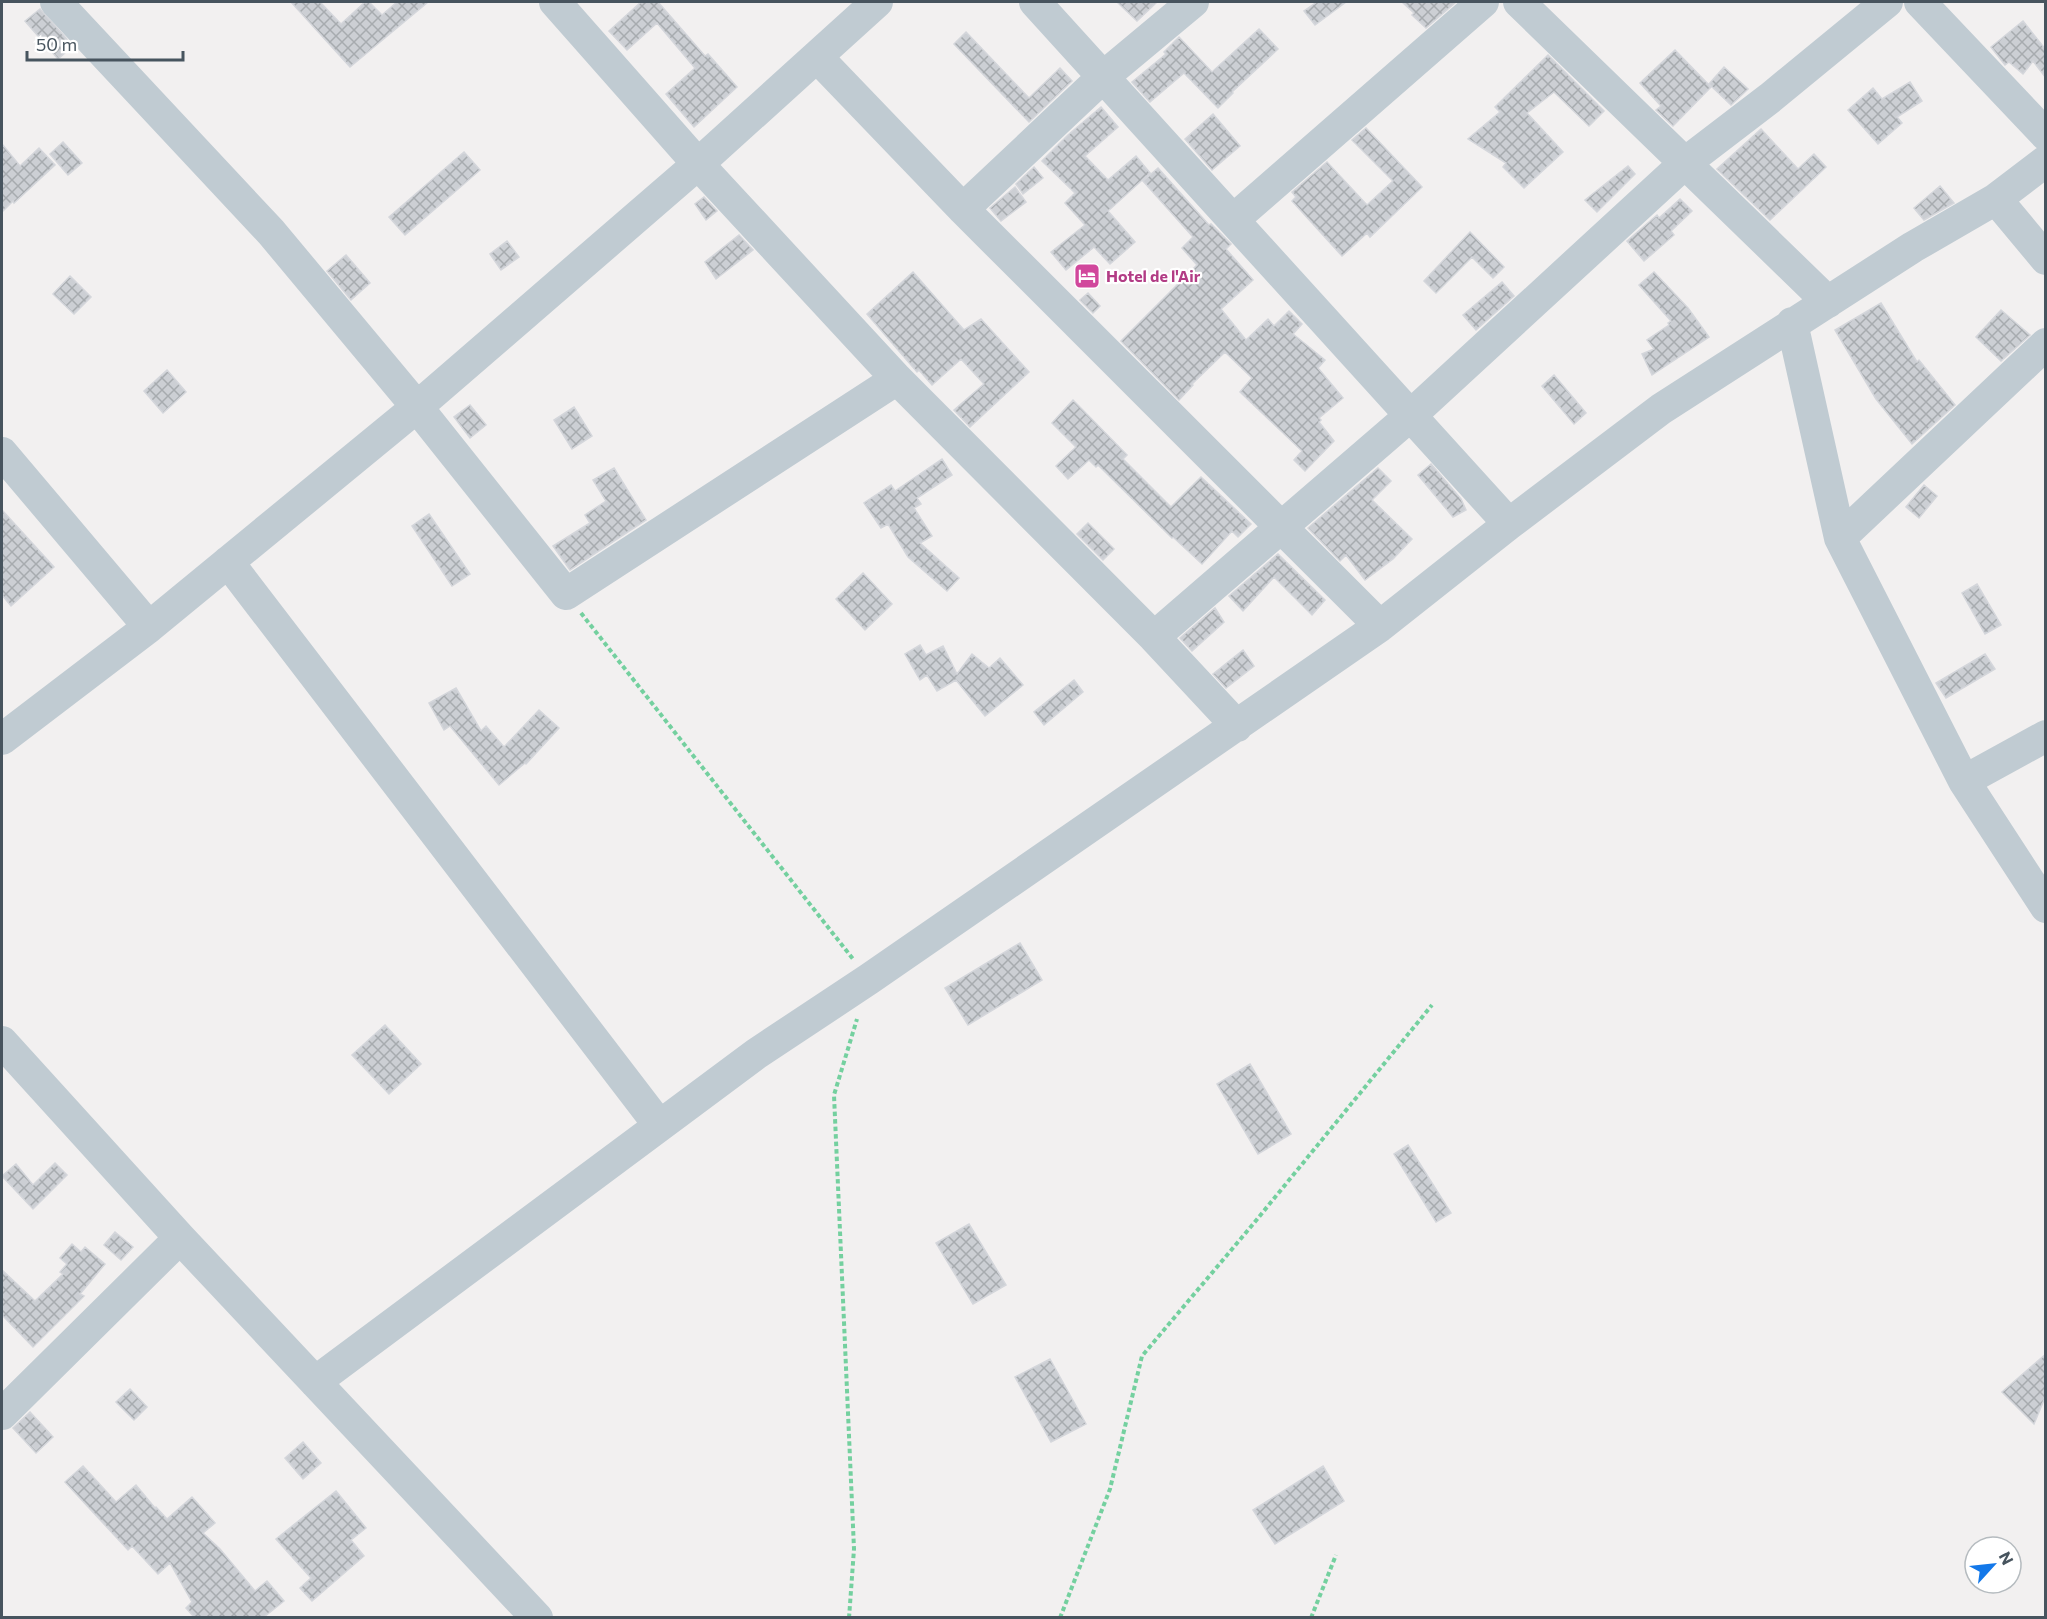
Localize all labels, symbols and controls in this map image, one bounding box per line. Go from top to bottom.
scale bar [27,24,183,62]
text: 50 m [36,33,77,55]
hotel icon: Hotel de l'Air [1072,261,1102,291]
place label: Hotel de l'Air [1106,266,1201,285]
north arrow [1963,1535,2023,1595]
text: N [1996,1548,2018,1568]

